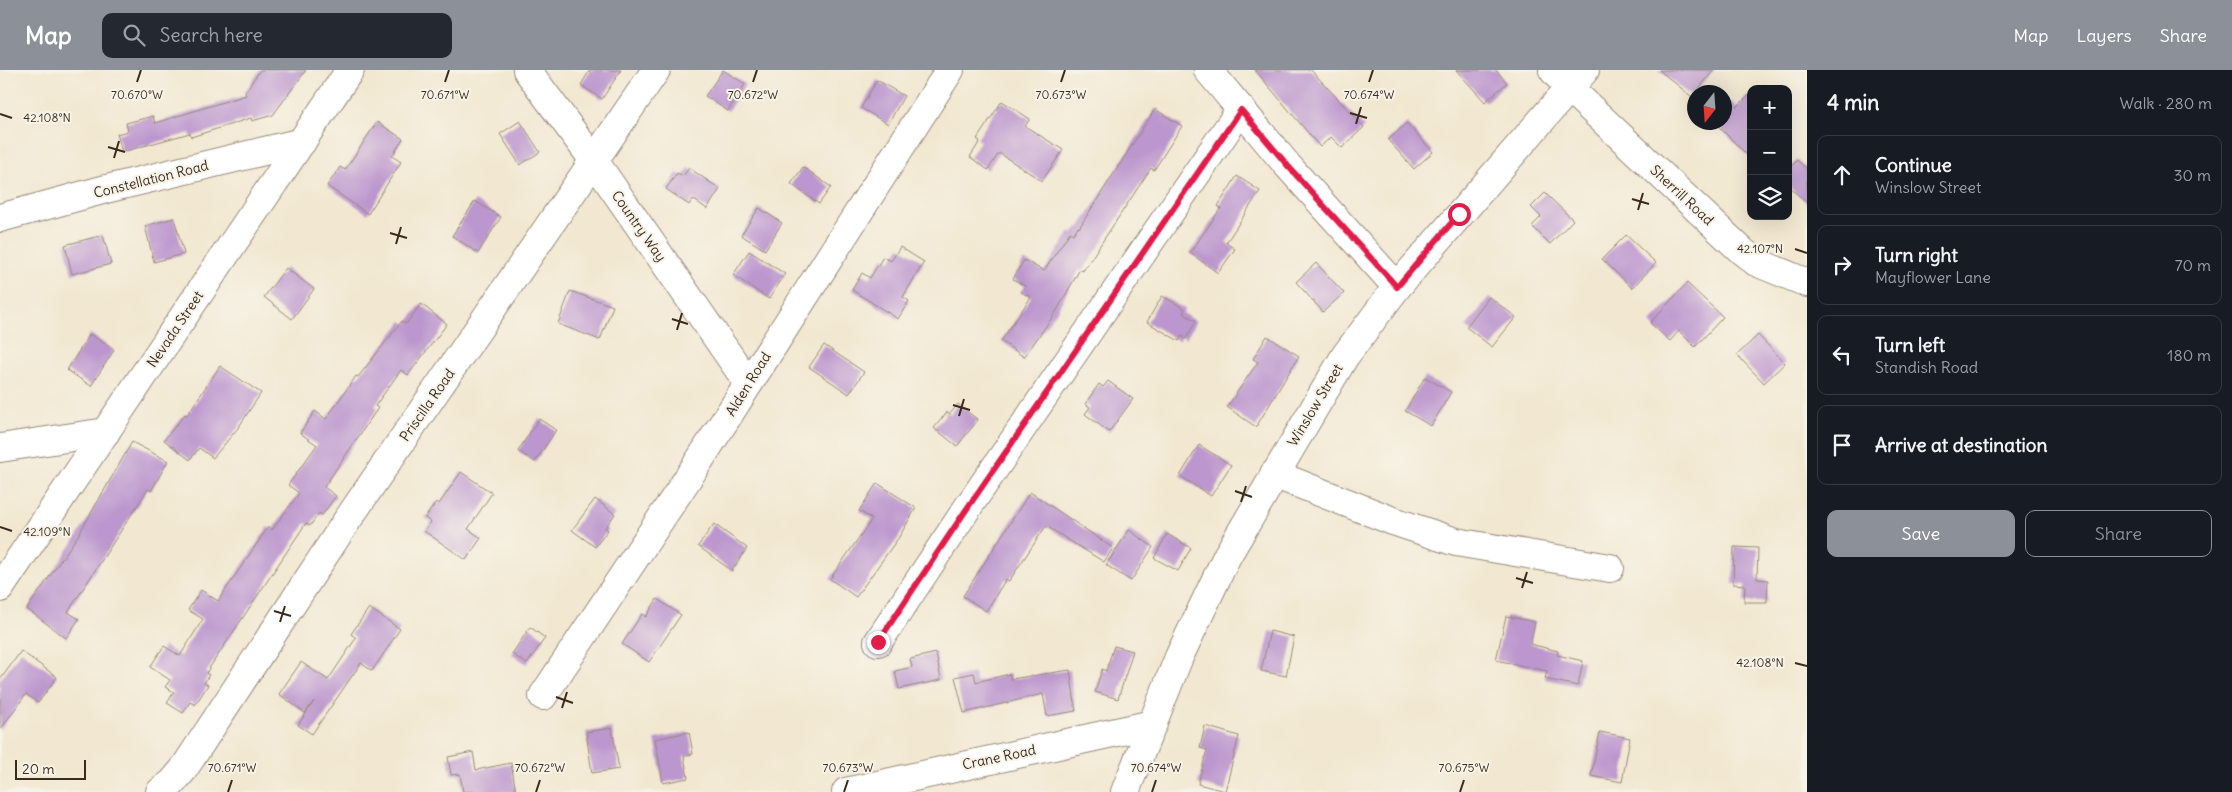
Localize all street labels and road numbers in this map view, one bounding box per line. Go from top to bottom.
street label: Constellation Road [92,156,210,202]
street label: Sherrill Road [1646,161,1718,229]
street label: Country Way [608,187,670,265]
street label: Nevada Street [143,287,207,371]
street label: Alden Road [721,349,775,419]
street label: Winslow Street [1283,360,1347,450]
street label: Priscilla Road [395,365,459,445]
street label: Crane Road [961,740,1037,774]

